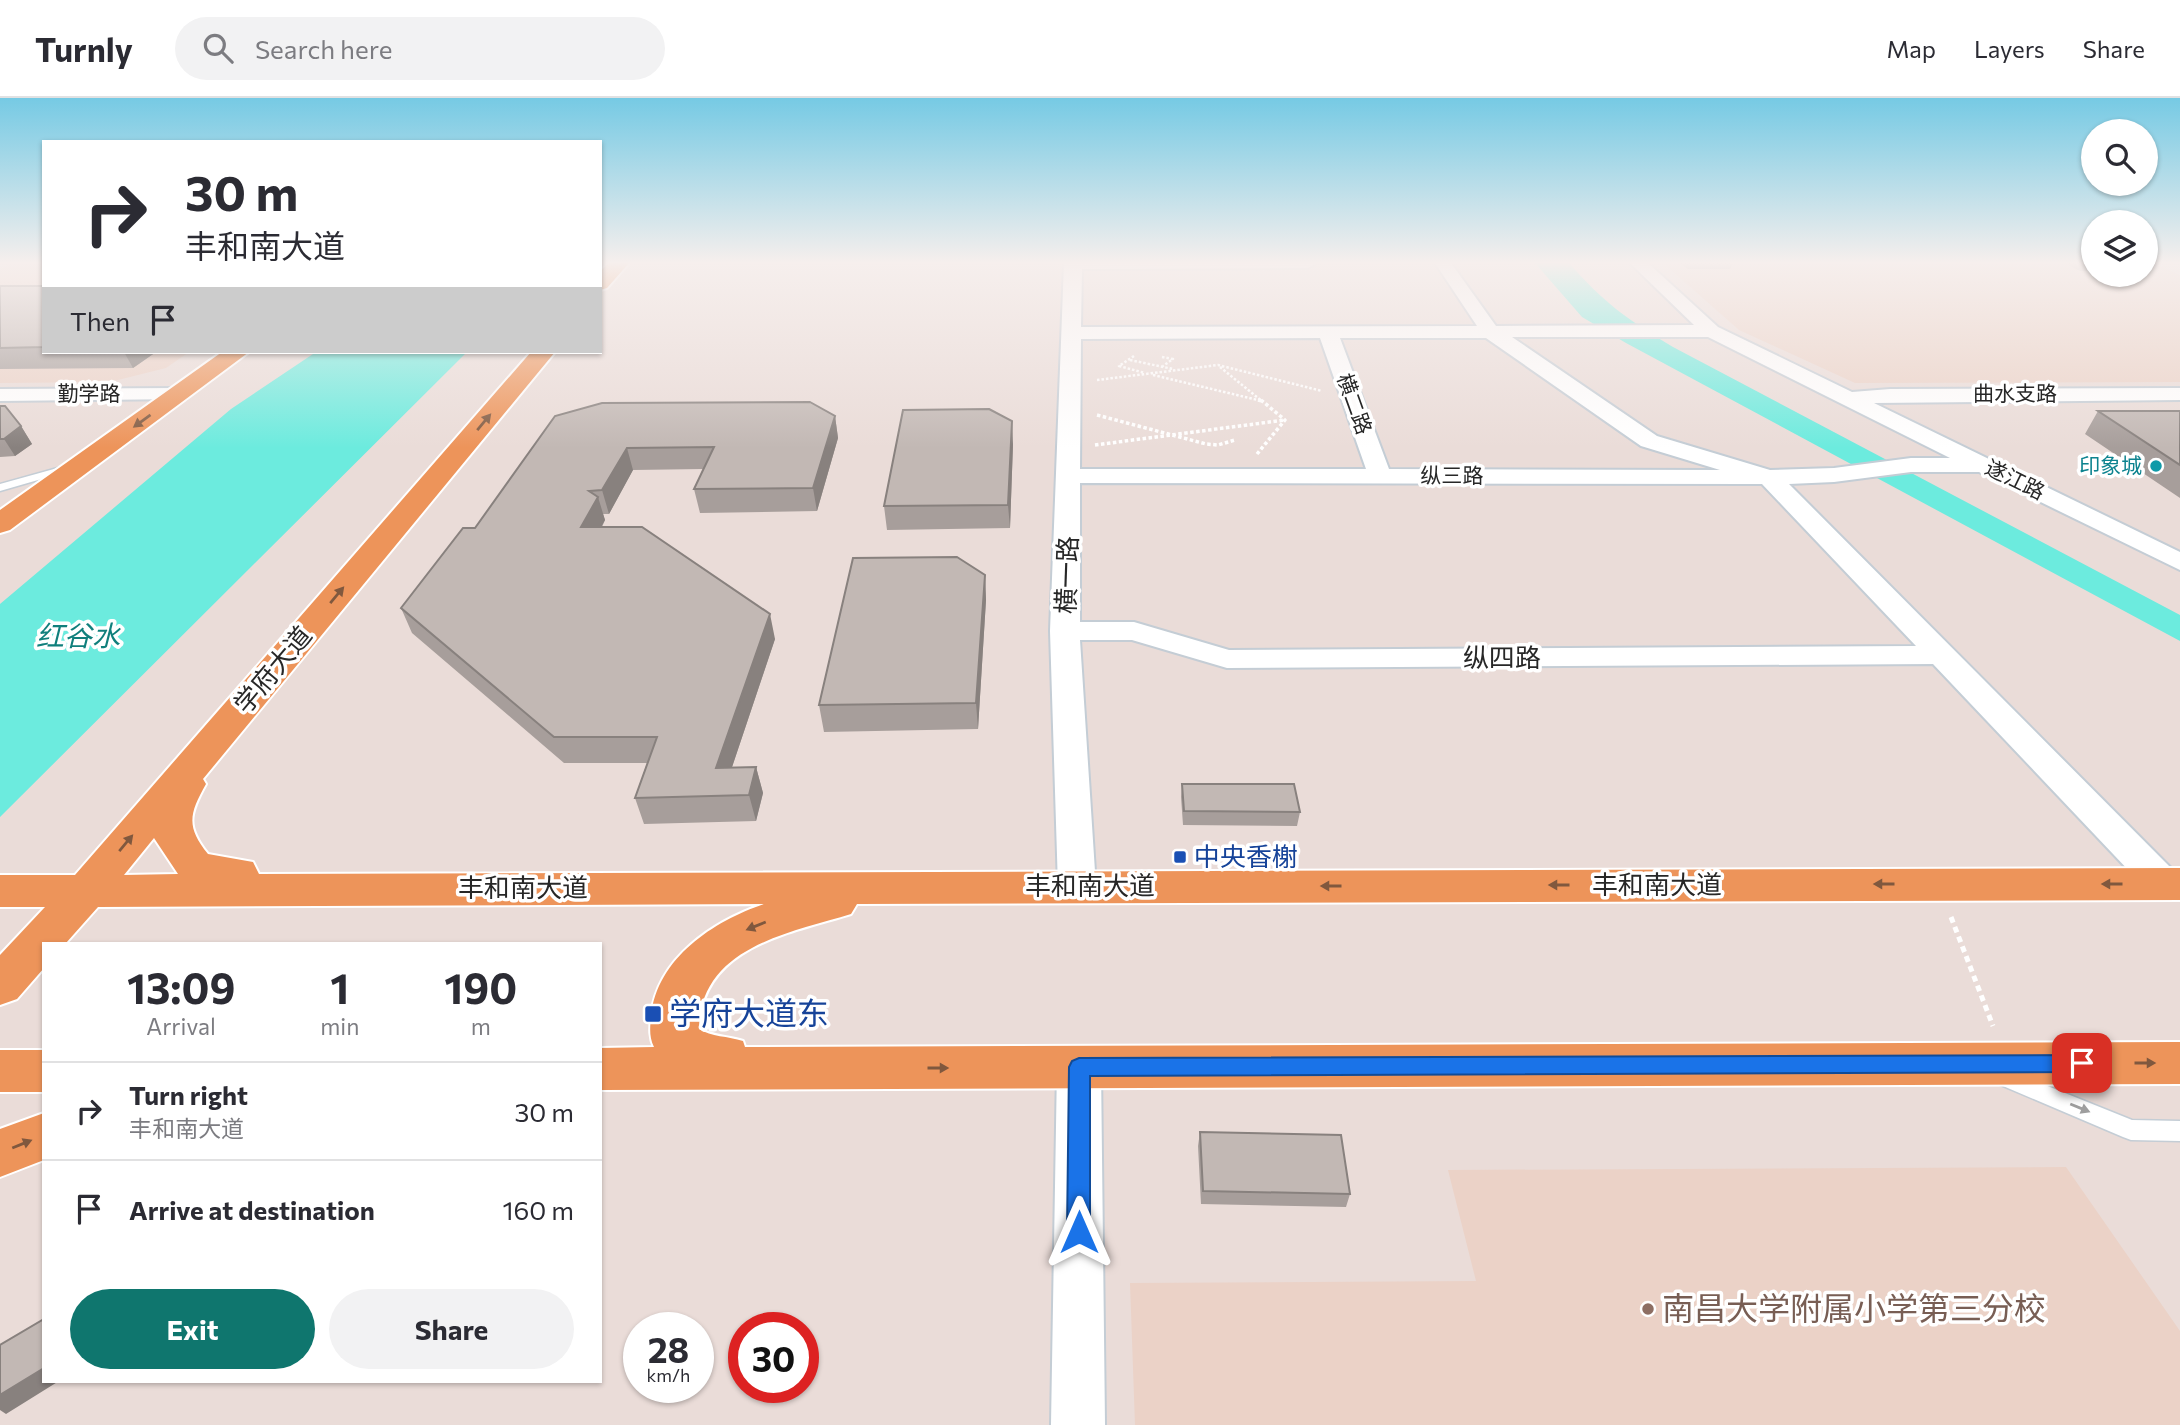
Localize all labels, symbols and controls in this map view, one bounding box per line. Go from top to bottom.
search box [175,17,665,80]
text: Turnly [35,28,133,69]
icon: search [199,29,237,67]
text: Search here [255,33,392,64]
text: Map [1887,34,1936,63]
text: Layers [1974,34,2045,63]
text: Share [2083,34,2145,63]
map controls [2081,119,2158,287]
button: search [2081,119,2158,196]
text: 30 m [185,161,298,221]
icon: right [70,168,161,259]
button: layers [2081,210,2158,287]
text: 丰和南大道 [185,225,345,265]
icon: arrive [144,301,182,339]
text: Then [70,305,130,336]
street label: 横二路 [1333,370,1378,437]
street label: 勤学路 [58,380,121,405]
street label: 曲水支路 [1973,380,2057,405]
one-way arrow [133,413,151,427]
one-way arrow [476,413,491,430]
place label: 印象城 [2079,452,2142,477]
street label: 遂江路 [1982,454,2049,504]
marker: 印象城 [2148,458,2164,474]
street label: 纵三路 [1421,462,1484,487]
street label: 横一路 [1049,535,1082,614]
one-way arrow [329,586,345,604]
water label: 红谷水 [36,618,122,652]
street label: 学府大道 [227,619,317,719]
street label: 纵四路 [1463,641,1541,672]
one-way arrow [118,835,133,852]
place label: 中央香榭 [1194,840,1298,871]
marker: 中央香榭 [1172,849,1188,865]
street label: 丰和南大道 [1592,868,1722,899]
street label: 丰和南大道 [1025,869,1155,900]
street label: 丰和南大道 [458,871,588,902]
one-way arrow [1873,878,1895,890]
one-way arrow [2101,878,2123,890]
one-way arrow [1548,879,1570,891]
one-way arrow [1320,880,1342,892]
one-way arrow [746,920,767,931]
text: 13:09 [127,961,235,1013]
text: 1 [330,961,349,1013]
text: 190 [444,961,517,1013]
place label: 学府大道东 [669,992,829,1032]
marker: 学府大道东 [643,1004,663,1024]
text: Arrival [146,1012,216,1040]
text: min [320,1012,359,1040]
text: m [471,1012,491,1040]
pin [2052,1033,2112,1093]
icon: arrive [2063,1044,2101,1082]
one-way arrow [2135,1057,2157,1069]
one-way arrow [927,1062,949,1074]
text: Turn right [129,1079,248,1110]
icon: right [70,1092,108,1130]
text: 30 m [515,1096,574,1127]
one-way arrow [2070,1103,2091,1114]
text: 丰和南大道 [129,1114,244,1142]
one-way arrow [11,1139,32,1150]
icon: arrive [70,1190,108,1228]
text: Arrive at destination [129,1194,375,1225]
text: 160 m [502,1194,574,1225]
position arrow [1042,1195,1116,1269]
place label: 南昌大学附属小学第三分校 [1662,1287,2046,1327]
button: Exit [70,1289,315,1369]
button: Share [329,1289,574,1369]
marker: 南昌大学附属小学第三分校 [1640,1301,1656,1317]
speed limit sign: 30 [728,1312,819,1403]
text: 28 [648,1327,689,1370]
text: km/h [647,1364,690,1386]

